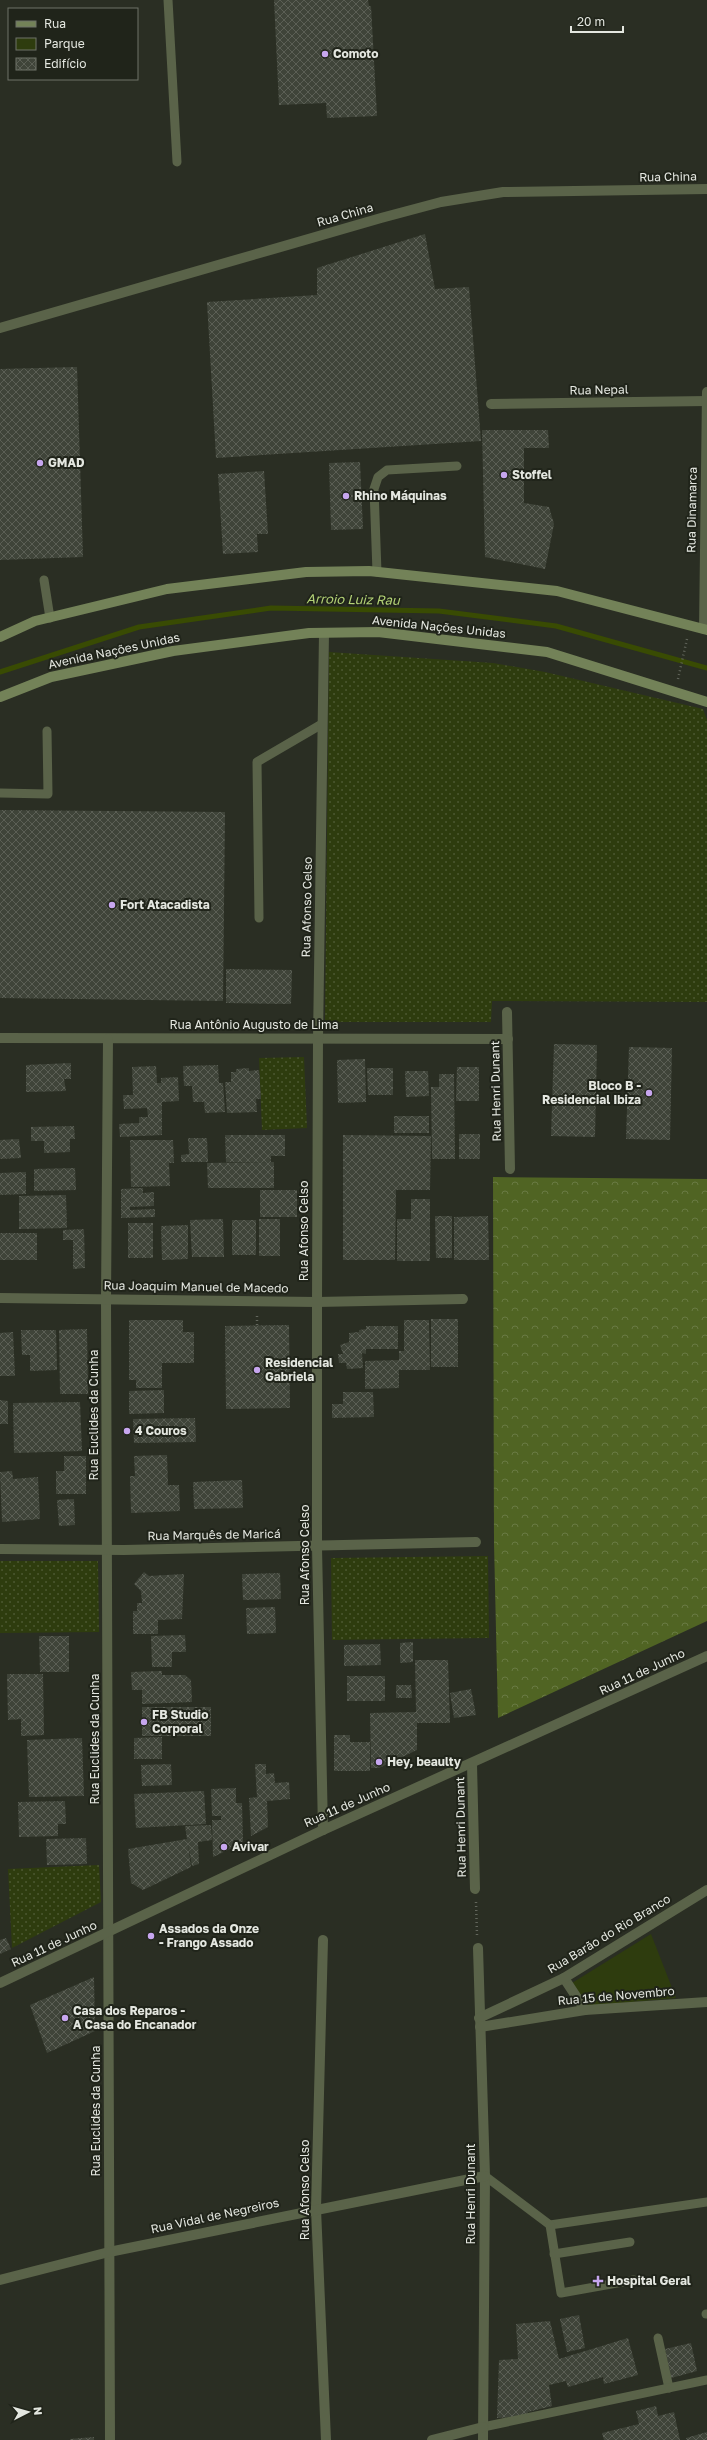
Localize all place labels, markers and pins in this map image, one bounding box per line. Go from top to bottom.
place label: Comoto [333,46,378,61]
marker: Comoto [320,49,330,59]
place label: GMAD [48,455,85,470]
marker: GMAD [35,458,45,468]
place label: Stoffel [512,467,552,482]
marker: Stoffel [499,470,509,480]
place label: Rhino Máquinas [354,488,447,503]
marker: Rhino Máquinas [341,491,351,501]
place label: Fort Atacadista [120,897,210,912]
marker: Fort Atacadista [107,900,117,910]
place label: Bloco B - Residencial Ibiza [542,1078,641,1107]
marker: Bloco B - Residencial Ibiza [644,1088,654,1098]
place label: Residencial Gabriela [265,1355,333,1384]
marker: Residencial Gabriela [252,1365,262,1375]
place label: 4 Couros [135,1423,187,1438]
marker: 4 Couros [122,1426,132,1436]
place label: FB Studio Corporal [152,1707,208,1736]
marker: FB Studio Corporal [139,1717,149,1727]
place label: Hey, beaulty [387,1754,462,1769]
marker: Hey, beaulty [374,1757,384,1767]
place label: Avivar [232,1839,269,1854]
marker: Avivar [219,1842,229,1852]
place label: Assados da Onze - Frango Assado [159,1921,259,1950]
marker: Assados da Onze - Frango Assado [146,1931,156,1941]
place label: Casa dos Reparos - A Casa do Encanador [73,2003,197,2032]
marker: Casa dos Reparos - A Casa do Encanador [60,2013,70,2023]
place label: Hospital Geral [607,2273,691,2288]
marker: Hospital Geral [592,2275,604,2287]

